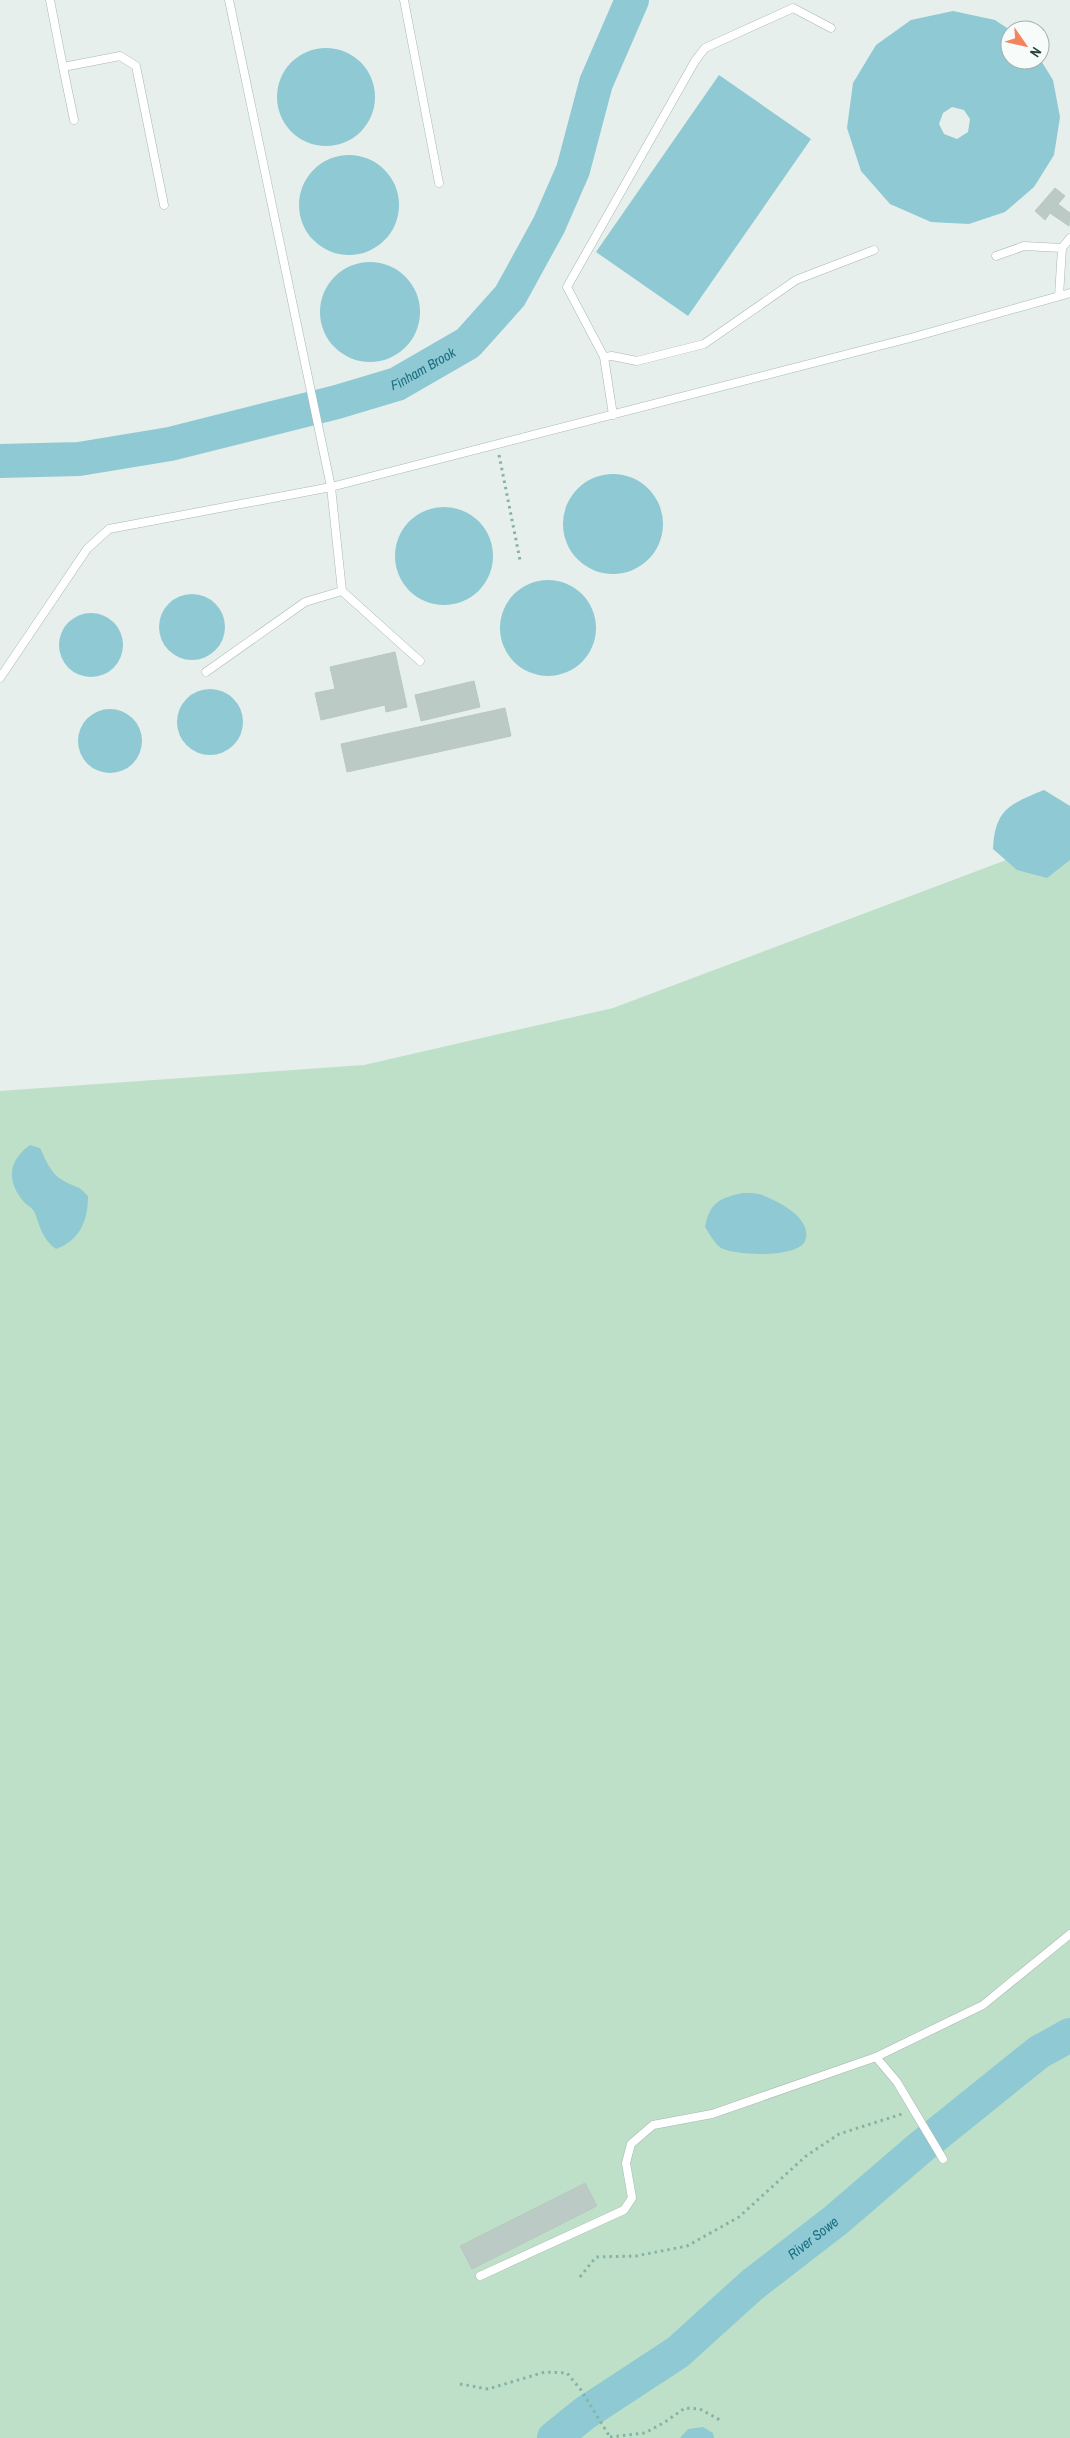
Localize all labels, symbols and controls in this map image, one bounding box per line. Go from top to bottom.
north arrow [1000,20,1050,70]
text: N [1026,44,1046,61]
water label: Finham Brook [388,343,460,394]
water label: River Sowe [784,2212,842,2263]

